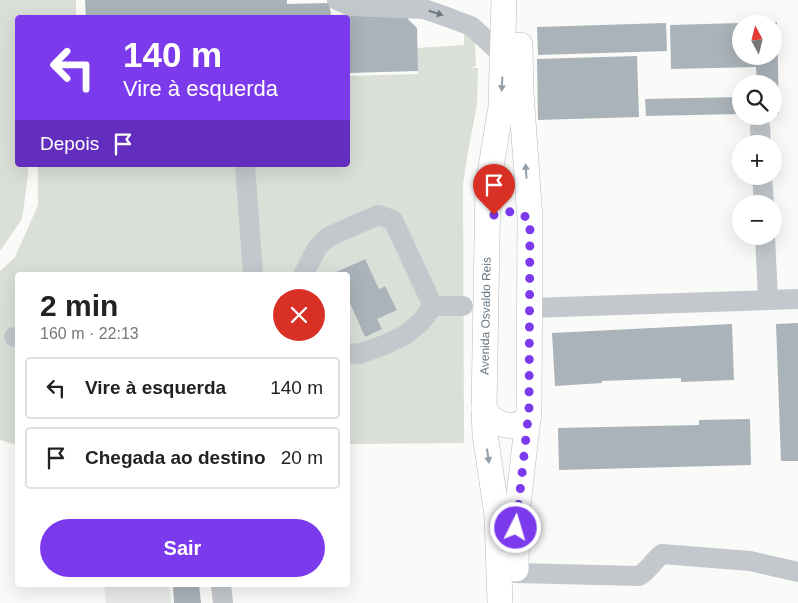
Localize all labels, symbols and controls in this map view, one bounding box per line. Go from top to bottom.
one-way arrow [429,9,444,17]
north arrow [732,15,782,65]
map controls [732,15,782,245]
icon: left [40,35,105,100]
text: 140 m [123,35,222,74]
button: search [732,75,782,125]
text: Vire à esquerda [123,76,278,101]
one-way arrow [498,76,506,92]
icon: arrive [109,130,137,158]
text: Depois [40,133,99,154]
button: + [732,135,782,185]
one-way arrow [522,162,530,178]
pin [473,164,515,215]
icon: arrive [480,171,508,199]
button: − [732,195,782,245]
street label: Avenida Osvaldo Reis [478,257,494,375]
text: 2 min [40,289,118,322]
button: close [273,289,325,341]
text: 160 m · 22:13 [40,325,139,342]
icon: left [42,374,70,402]
text: Vire à esquerda [85,377,226,398]
text: 140 m [270,377,323,398]
icon: arrive [42,444,70,472]
text: Chegada ao destino [85,447,266,468]
text: 20 m [281,447,323,468]
one-way arrow [485,449,493,465]
position arrow [489,501,541,553]
button: Sair [40,519,325,577]

